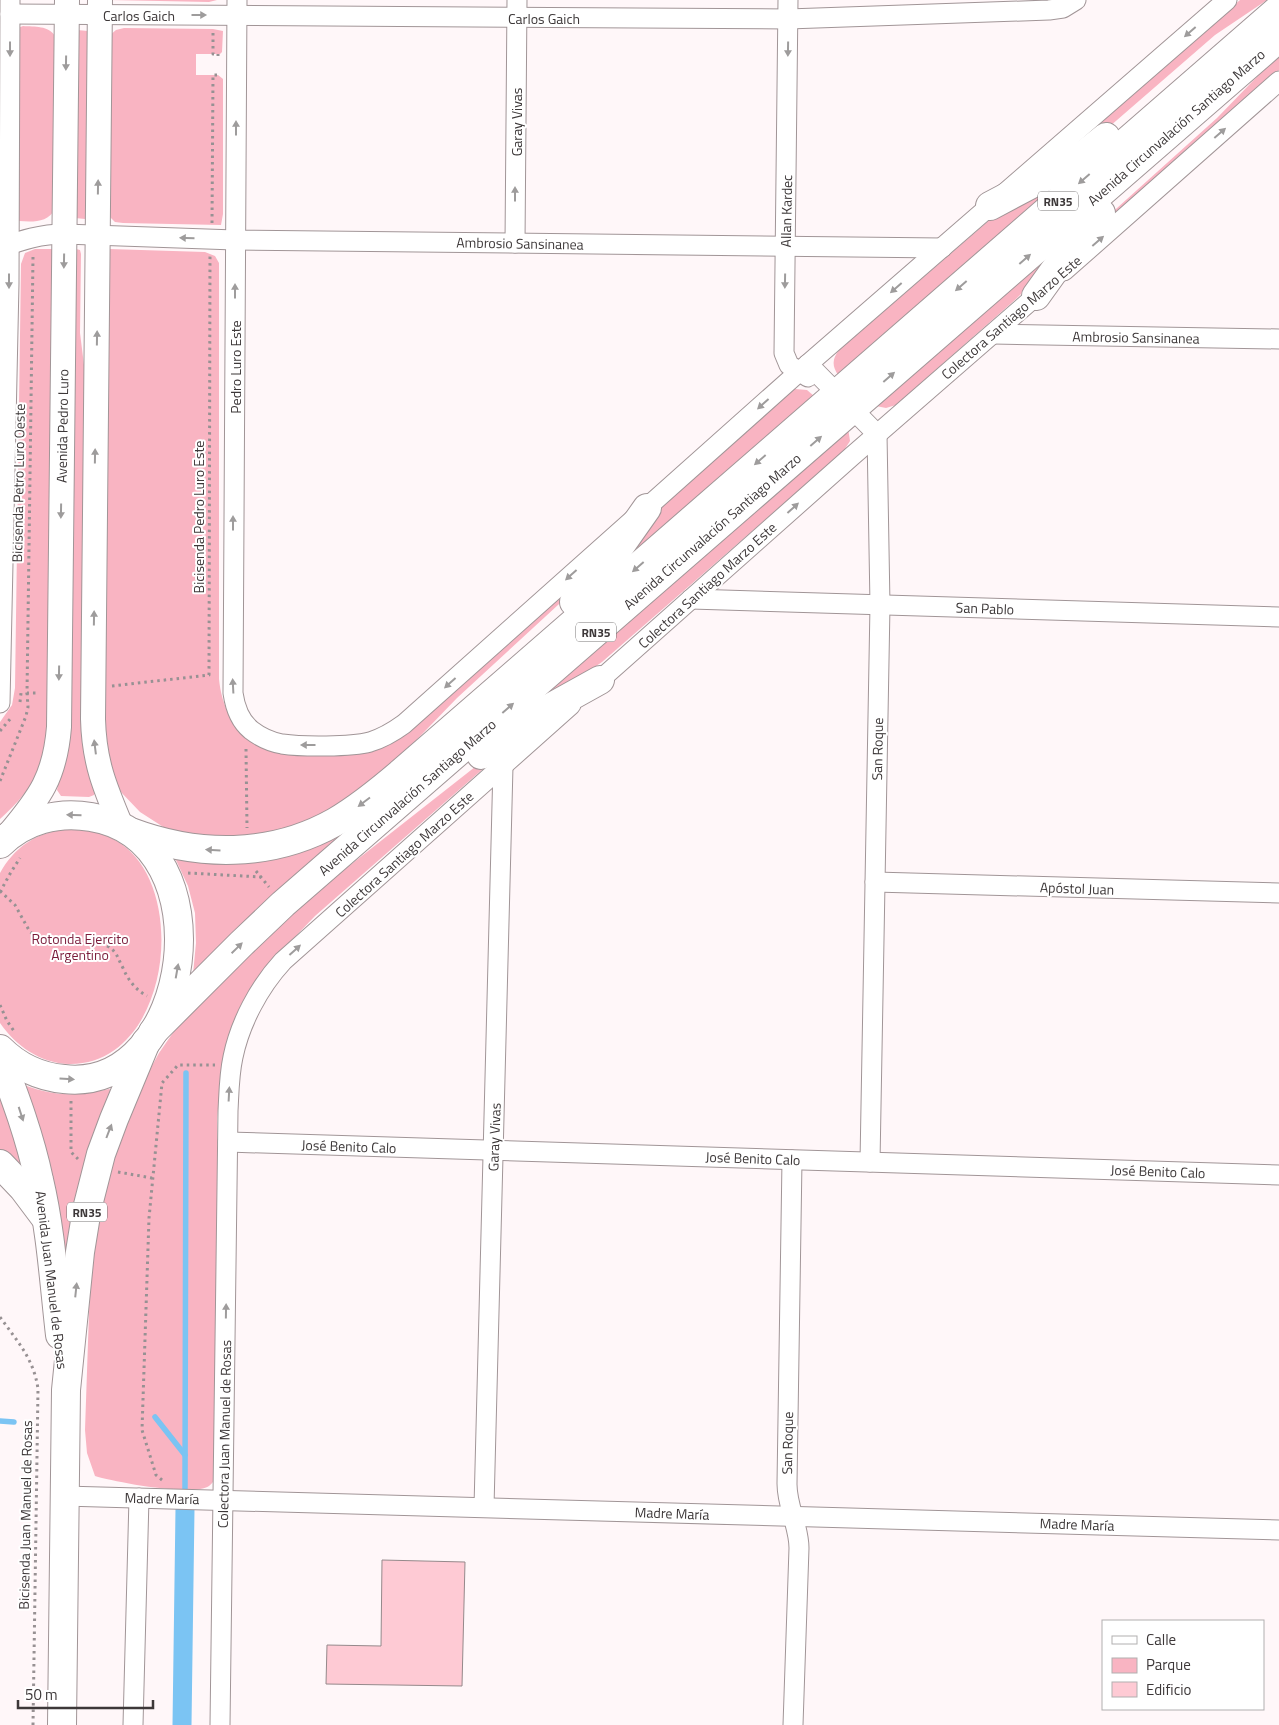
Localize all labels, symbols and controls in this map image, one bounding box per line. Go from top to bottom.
street label: Carlos Gaich [103,5,175,26]
street label: Carlos Gaich [508,8,580,29]
one-way arrow [191,11,207,19]
one-way arrow [1185,26,1197,38]
one-way arrow [6,41,14,57]
one-way arrow [784,41,792,57]
street label: Avenida Circunvalación Santiago Marzo [1083,44,1269,210]
one-way arrow [62,55,70,71]
street label: Garay Vivas [506,88,527,156]
one-way arrow [232,120,240,136]
one-way arrow [1213,127,1225,139]
one-way arrow [1078,173,1090,185]
street label: Allan Kardec [775,174,797,248]
one-way arrow [94,178,102,194]
one-way arrow [511,186,519,202]
road number: RN35 [1038,192,1078,210]
street label: Ambrosio Sansinanea [456,231,584,255]
one-way arrow [178,234,194,242]
one-way arrow [1092,235,1104,247]
street label: Colectora Santiago Marzo Este [936,250,1086,384]
one-way arrow [60,253,68,269]
one-way arrow [1018,253,1030,265]
one-way arrow [5,273,13,289]
one-way arrow [781,273,789,289]
one-way arrow [955,280,968,291]
one-way arrow [231,283,239,299]
one-way arrow [890,283,903,294]
street label: Pedro Luro Este [225,320,246,414]
street label: Ambrosio Sansinanea [1072,325,1200,349]
one-way arrow [93,329,101,345]
street label: Avenida Pedro Luro [51,369,73,483]
one-way arrow [883,372,895,383]
one-way arrow [758,398,770,410]
street label: Bicisenda Petro Luro Oeste [6,403,30,563]
one-way arrow [809,435,821,447]
street label: Bicisenda Pedro Luro Este [188,441,209,593]
one-way arrow [92,447,100,463]
street label: Avenida Circunvalación Santiago Marzo [619,448,805,614]
one-way arrow [754,455,767,466]
one-way arrow [57,503,65,519]
one-way arrow [786,503,799,514]
one-way arrow [230,515,238,531]
street label: Colectora Santiago Marzo Este [633,517,781,653]
one-way arrow [632,561,644,573]
one-way arrow [566,569,578,581]
street label: San Pablo [955,596,1015,620]
one-way arrow [90,610,98,626]
road number: RN35 [576,622,616,642]
one-way arrow [55,665,63,681]
one-way arrow [444,677,456,689]
one-way arrow [228,678,236,694]
one-way arrow [502,703,515,714]
street label: Avenida Circunvalación Santiago Marzo [314,714,500,880]
street label: San Roque [866,717,888,781]
one-way arrow [91,739,99,755]
one-way arrow [299,741,315,749]
street label: Colectora Santiago Marzo Este [330,786,478,922]
one-way arrow [357,797,371,807]
one-way arrow [66,811,82,819]
one-way arrow [205,846,221,854]
street label: Apóstol Juan [1040,876,1114,900]
park label: Rotonda Ejercito Argentino [31,928,129,965]
one-way arrow [231,942,243,954]
one-way arrow [289,944,301,956]
one-way arrow [173,962,181,978]
one-way arrow [59,1076,75,1084]
one-way arrow [225,1085,233,1101]
street label: Garay Vivas [482,1102,506,1172]
one-way arrow [17,1107,25,1122]
one-way arrow [105,1123,113,1138]
street label: José Benito Calo [301,1134,397,1158]
street label: José Benito Calo [705,1146,801,1170]
street label: José Benito Calo [1110,1159,1206,1183]
street label: Avenida Juan Manuel de Rosas [31,1190,73,1370]
road number: RN35 [67,1202,107,1222]
one-way arrow [72,1281,80,1297]
one-way arrow [222,1303,230,1319]
street label: Colectora Juan Manuel de Rosas [212,1340,236,1528]
street label: San Roque [776,1411,798,1475]
street label: Bicisenda Juan Manuel de Rosas [13,1420,37,1610]
street label: Madre María [124,1487,200,1509]
street label: Madre María [634,1501,710,1525]
street label: Madre María [1039,1512,1115,1536]
legend [1102,1620,1264,1710]
text: Calle [1146,1628,1176,1651]
text: Parque [1146,1653,1191,1676]
scale bar [18,1678,152,1710]
text: Edificio [1146,1678,1191,1701]
text: 50 m [25,1683,58,1706]

